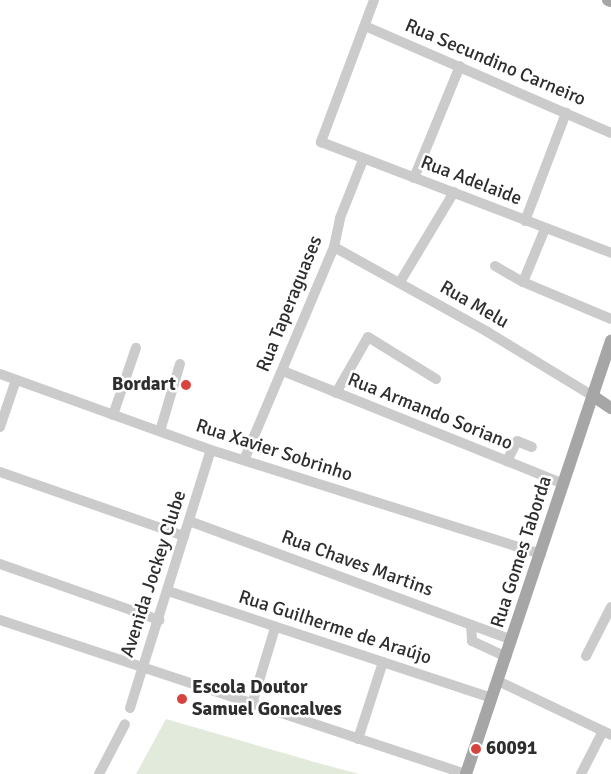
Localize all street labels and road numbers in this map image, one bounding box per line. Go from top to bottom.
street label: Rua Secundino Carneiro [401,15,589,111]
street label: Rua Adelaide [417,151,525,211]
street label: Rua Taperaguases [252,233,328,375]
street label: Rua Melu [435,276,513,334]
street label: Rua Armando Soriano [344,368,516,456]
street label: Rua Xavier Sobrinho [193,415,355,487]
street label: Rua Gomes Taborda [487,473,557,631]
street label: Avenida Jockey Clube [116,488,192,660]
street label: Rua Chaves Martins [278,526,436,602]
street label: Rua Guilherme de Araújo [236,586,434,670]

